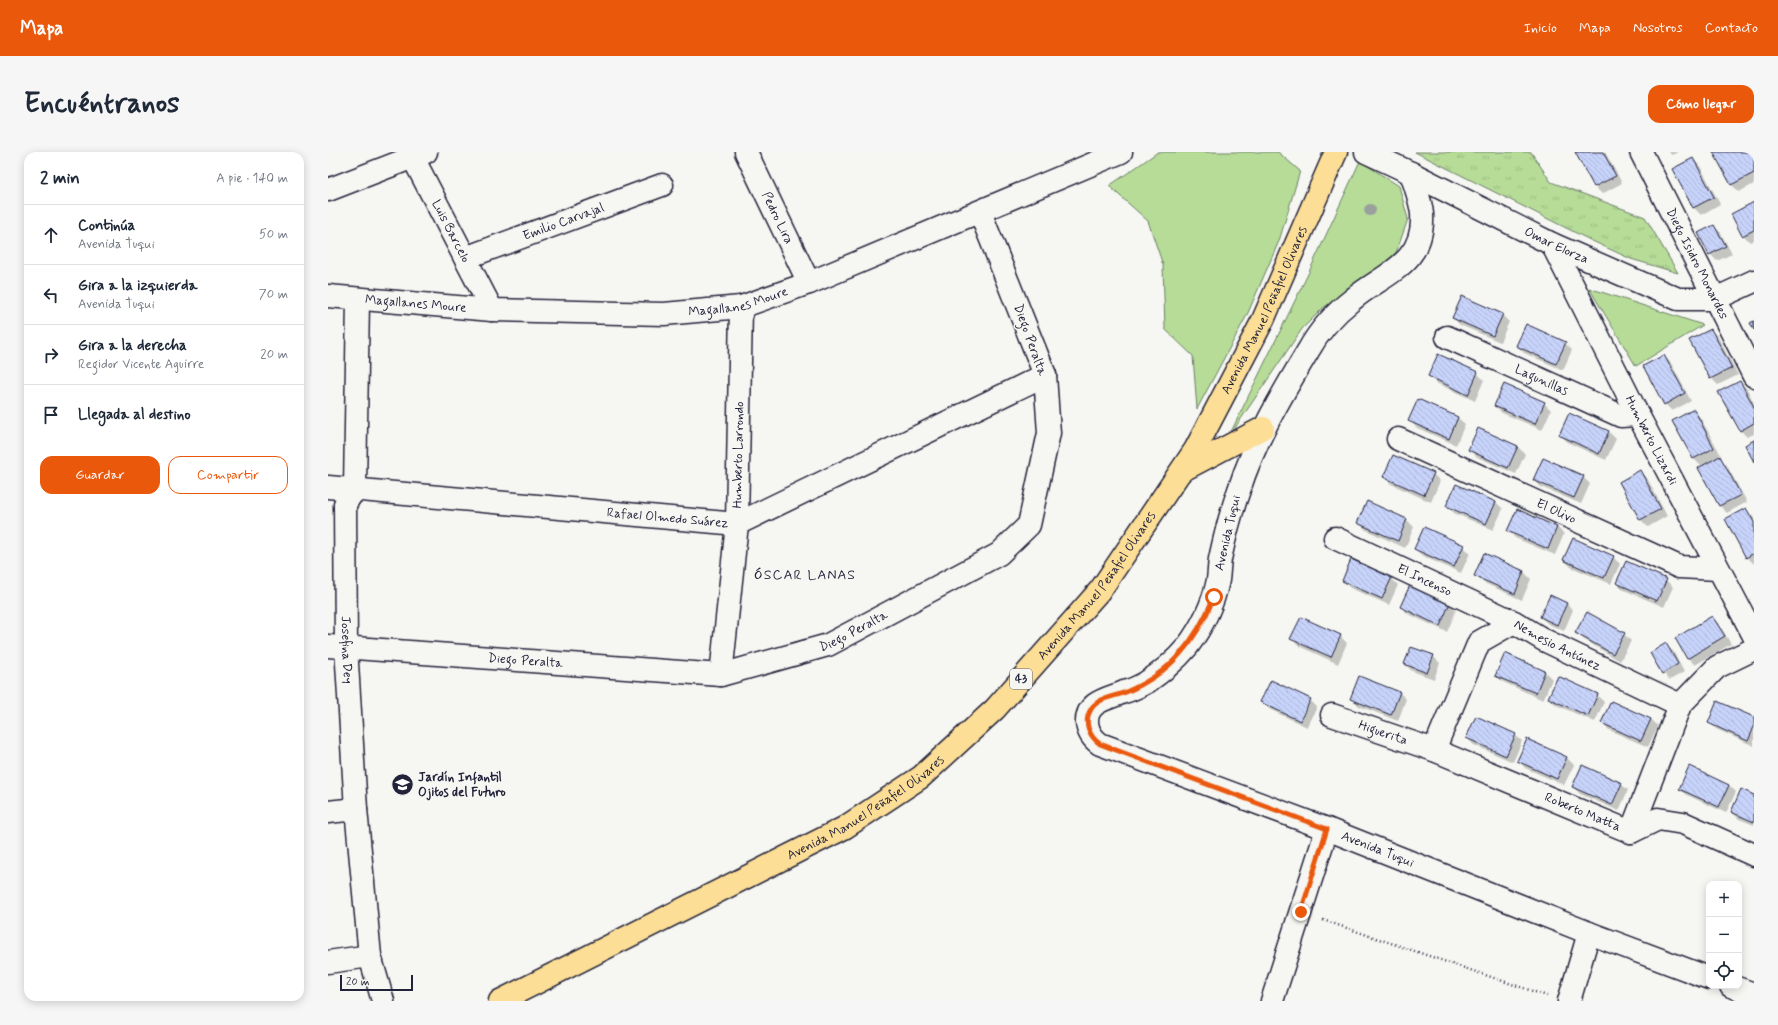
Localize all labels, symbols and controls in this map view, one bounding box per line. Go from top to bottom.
text: Mapa [20,16,63,41]
text: Inicio [1524,19,1557,37]
text: Mapa [1579,19,1611,37]
text: Nosotros [1633,19,1683,37]
text: Contacto [1705,19,1758,37]
button: Cómo llegar [1648,85,1754,123]
text: Encuéntranos [24,86,180,123]
text: 2 min [40,167,80,189]
text: A pie · 140 m [216,170,288,187]
street label: Pedro Lira [758,189,797,247]
street label: Luis Barcelo [428,197,474,265]
street label: Emilio Carvajal [521,199,606,244]
street label: Diego Isidro Monardes [1662,205,1733,322]
text: Continúa [78,216,135,236]
street label: Omar Elorza [1521,223,1591,267]
icon: ahead [40,224,62,246]
street label: Avenida Manuel Peñafiel Olivares [1217,224,1311,397]
text: 50 m [259,226,288,243]
text: Avenida Tuqui [78,236,155,253]
text: Gira a la izquierda [78,276,197,296]
street label: Magallanes Moure [688,283,790,321]
icon: left [40,284,62,306]
text: 70 m [259,286,288,303]
street label: Magallanes Moure [364,291,467,316]
text: Avenida Tuqui [78,296,155,313]
street label: Diego Peralta [1007,302,1051,379]
text: Gira a la derecha [78,336,187,356]
icon: right [40,344,62,366]
text: 20 m [260,346,288,363]
text: Regidor Vicente Aguirre [78,356,204,373]
street label: Lagunillas [1512,360,1571,400]
street label: Humberto Lizardi [1621,393,1682,488]
street label: Humberto Larrondo [729,401,748,509]
icon: arrive [40,404,62,426]
text: Llegada al destino [78,405,191,425]
button: Guardar [40,456,160,494]
button: Compartir [168,456,288,494]
street label: Avenida Tuqui [1211,494,1245,572]
street label: El Olivo [1534,495,1579,528]
street label: Rafael Olmedo Suárez [606,504,729,532]
street label: Avenida Manuel Peñafiel Olivares [1034,508,1160,664]
street label: El Incenso [1395,560,1455,600]
district label: ÓSCAR LANAS [754,566,856,584]
route start [1205,588,1223,606]
street label: Diego Peralta [817,606,891,656]
street label: Nemesio Antúnez [1511,615,1604,674]
street label: Josefina Dey [337,616,357,684]
street label: Diego Peralta [487,649,564,672]
road number: 43 [1010,669,1032,689]
street label: Higuerita [1356,716,1410,749]
street label: Avenida Manuel Peñafiel Olivares [784,751,948,864]
place label: Jardín Infantil Ojitos del Futuro [418,769,506,801]
school or university icon: Jardín Infantil Ojitos del Futuro [390,771,416,797]
street label: Roberto Matta [1542,789,1624,835]
street label: Avenida Tuqui [1339,827,1417,871]
map controls [1706,881,1742,989]
button: + [1706,881,1742,917]
route end [1292,903,1310,921]
button: − [1706,917,1742,953]
button: locate [1706,953,1742,989]
scale bar [340,973,413,992]
text: 20 m [346,975,369,989]

